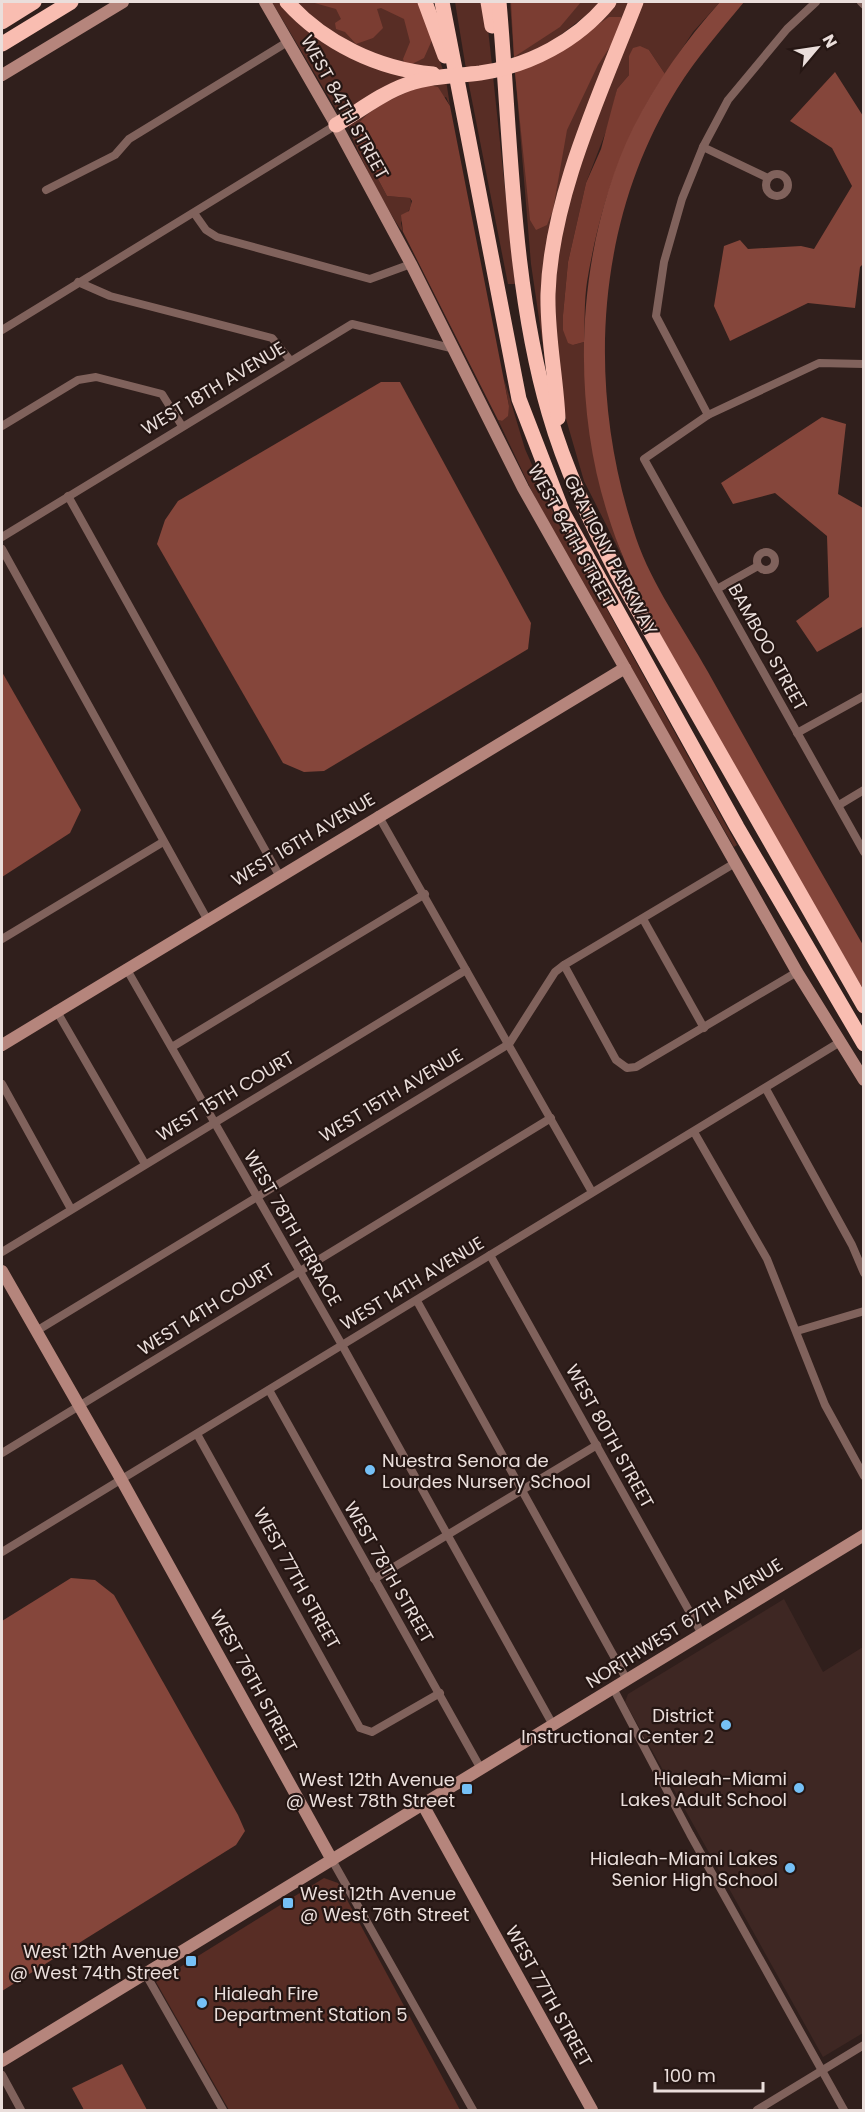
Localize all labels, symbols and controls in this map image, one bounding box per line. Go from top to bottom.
north arrow [787,18,847,78]
text: N [817,30,843,52]
street label: WEST 84TH STREET [295,31,395,184]
street label: WEST 18TH AVENUE [136,335,290,441]
street label: WEST 84TH STREET [522,460,622,613]
street label: GRATIGNY PARKWAY [558,471,664,640]
street label: BAMBOO STREET [723,579,814,715]
street label: WEST 16TH AVENUE [226,786,380,892]
street label: WEST 15TH AVENUE [314,1042,468,1148]
street label: WEST 15TH COURT [151,1045,299,1147]
street label: WEST 78TH TERRACE [238,1145,348,1311]
street label: WEST 14TH AVENUE [335,1230,489,1336]
street label: WEST 14TH COURT [133,1257,279,1361]
street label: WEST 80TH STREET [560,1360,660,1513]
place label: Nuestra Senora de Lourdes Nursery School [382,1448,591,1494]
marker: Nuestra Senora de Lourdes Nursery School [363,1463,377,1477]
street label: WEST 78TH STREET [338,1497,440,1648]
street label: WEST 77TH STREET [248,1503,346,1653]
street label: NORTHWEST 67TH AVENUE [581,1552,787,1694]
street label: WEST 76TH STREET [204,1605,304,1757]
place label: District Instructional Center 2 [521,1703,714,1749]
marker: District Instructional Center 2 [719,1718,733,1732]
place label: Hialeah-Miami Lakes Adult School [620,1766,787,1812]
place label: West 12th Avenue @ West 78th Street [286,1767,455,1813]
marker: Hialeah-Miami Lakes Adult School [792,1781,806,1795]
marker: West 12th Avenue @ West 78th Street [460,1782,474,1796]
place label: Hialeah-Miami Lakes Senior High School [590,1846,778,1892]
marker: Hialeah-Miami Lakes Senior High School [783,1861,797,1875]
place label: West 12th Avenue @ West 76th Street [300,1881,469,1927]
marker: West 12th Avenue @ West 76th Street [281,1896,295,1910]
street label: WEST 77TH STREET [500,1921,598,2071]
place label: West 12th Avenue @ West 74th Street [10,1939,179,1985]
marker: West 12th Avenue @ West 74th Street [184,1954,198,1968]
place label: Hialeah Fire Department Station 5 [214,1981,407,2027]
marker: Hialeah Fire Department Station 5 [195,1996,209,2010]
scale bar [655,2055,763,2093]
text: 100 m [664,2063,716,2088]

